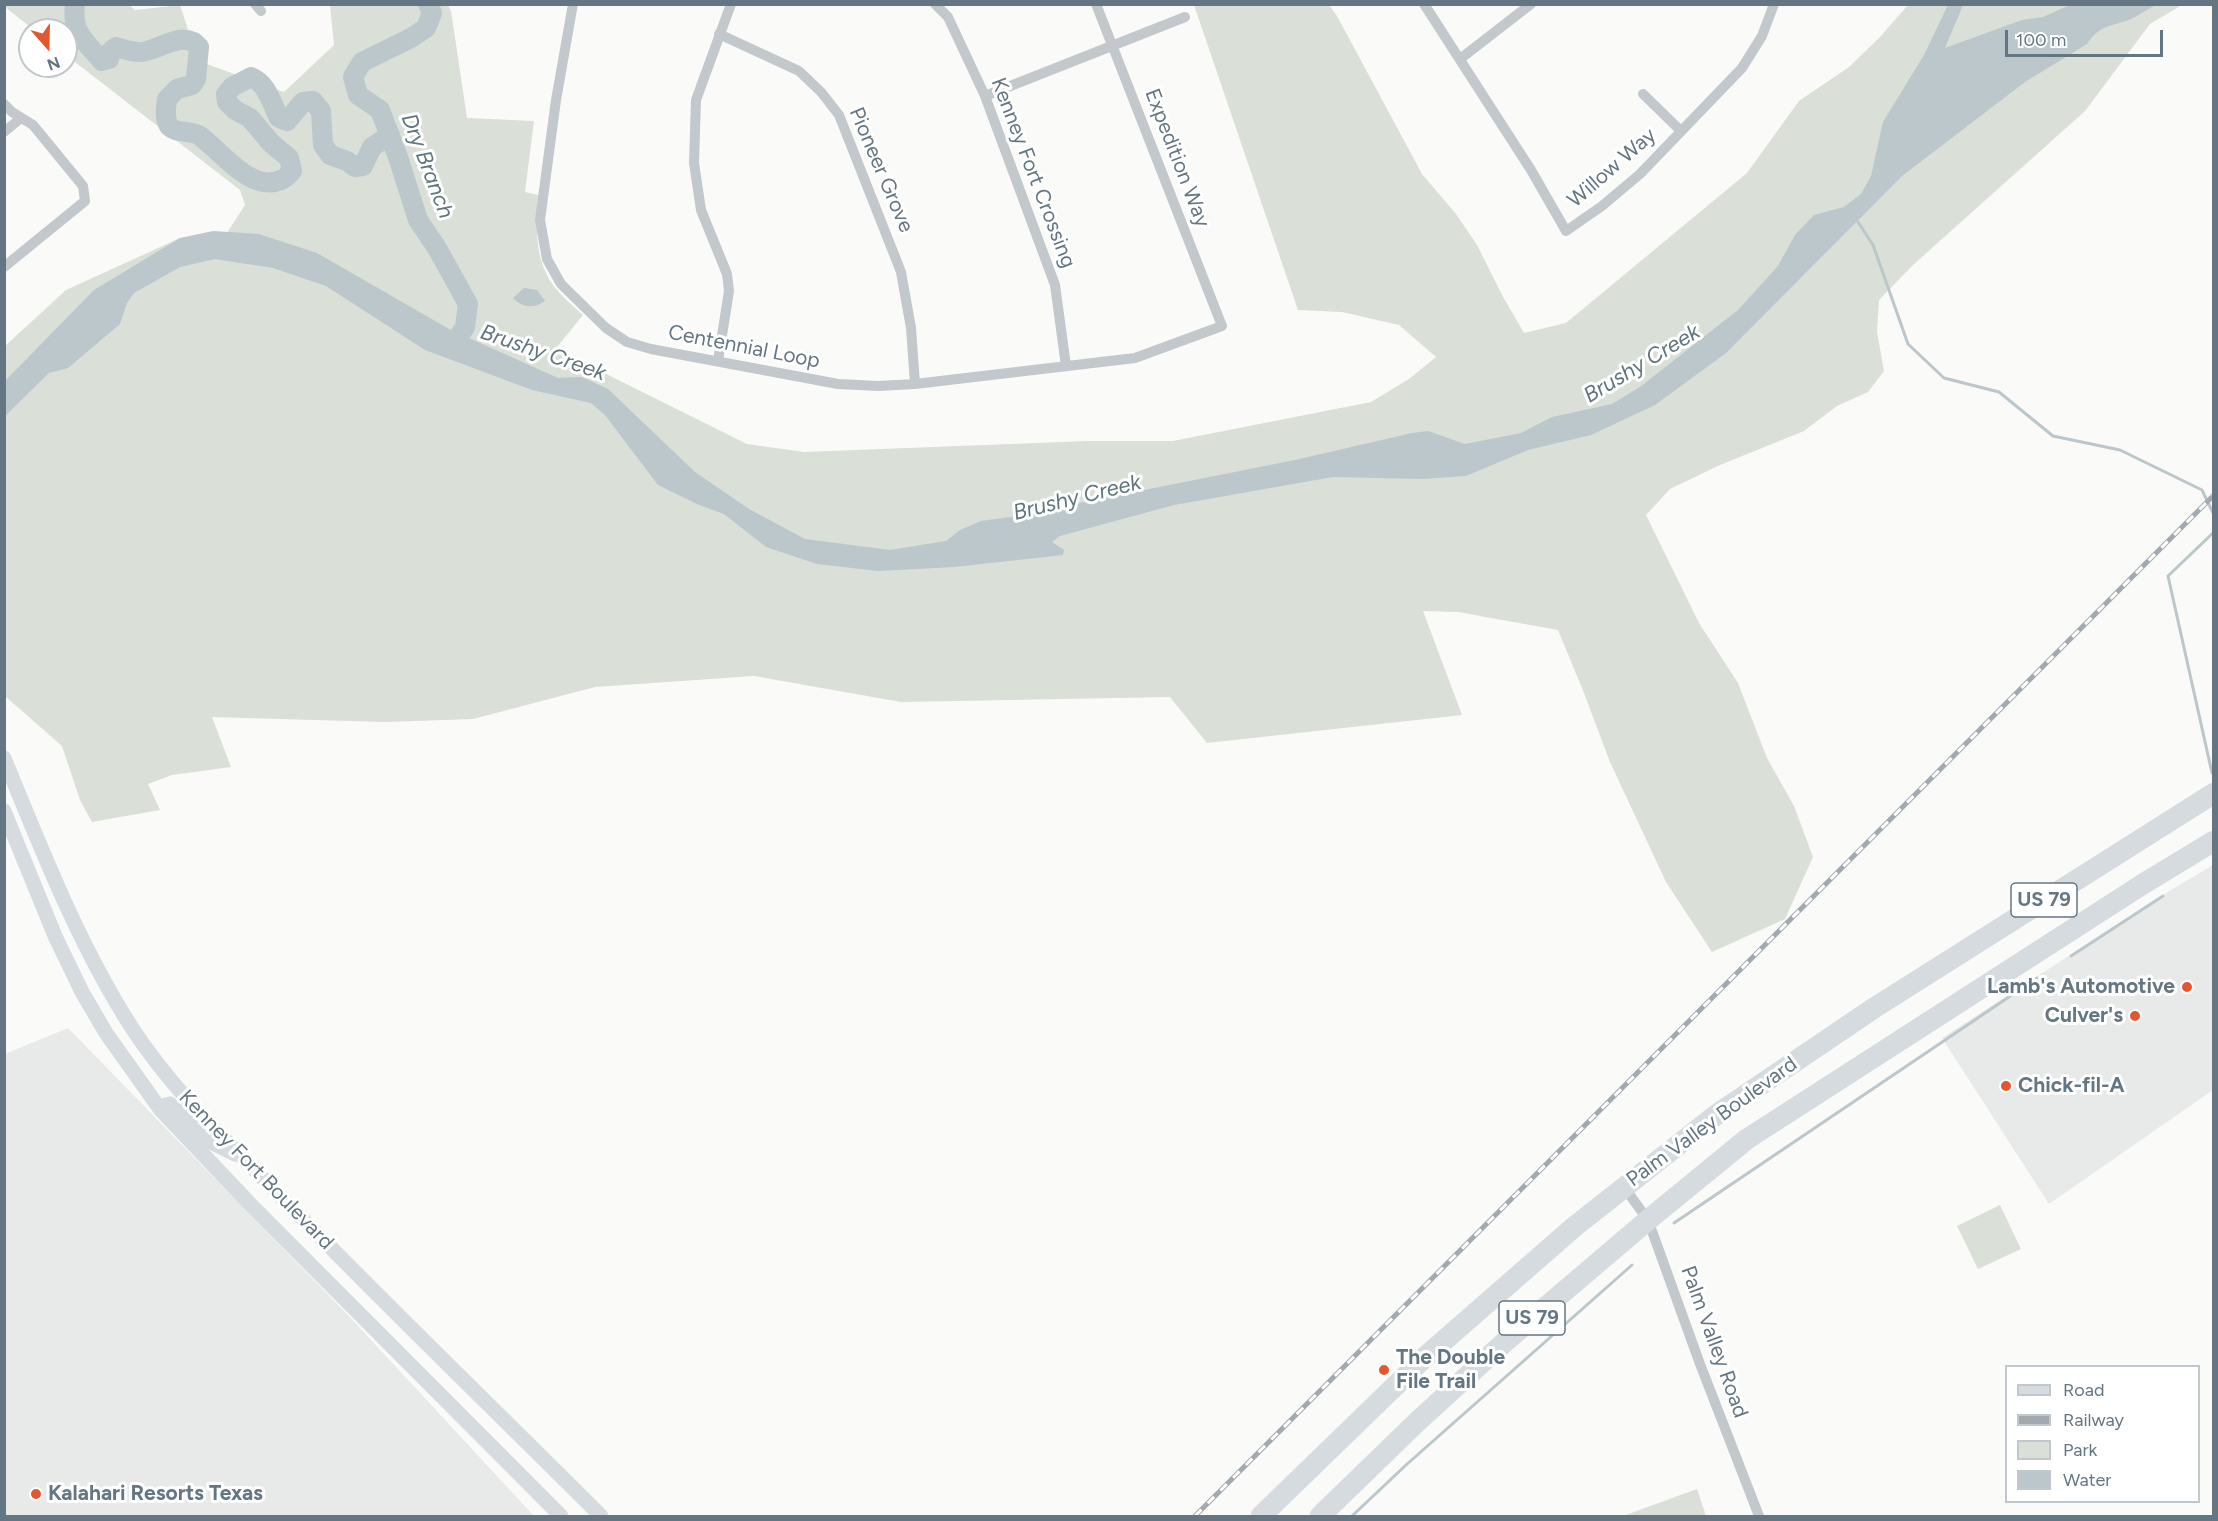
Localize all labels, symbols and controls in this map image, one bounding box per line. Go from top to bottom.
north arrow [18,18,78,78]
scale bar [2008,18,2166,56]
text: 100 m [2016,29,2066,51]
text: N [45,52,63,75]
street label: Kenney Fort Crossing [985,74,1081,272]
street label: Expedition Way [1139,85,1215,231]
street label: Pioneer Grove [843,104,919,236]
water label: Dry Branch [395,110,459,222]
street label: Willow Way [1563,123,1661,213]
water label: Brushy Creek [477,319,609,387]
water label: Brushy Creek [1579,319,1705,409]
street label: Centennial Loop [666,320,822,374]
water label: Brushy Creek [1010,469,1144,527]
road number: US 79 [2011,883,2077,917]
place label: Lamb's Automotive [1987,974,2175,1000]
marker: Lamb's Automotive [2180,980,2194,994]
place label: Culver's [2045,1003,2123,1029]
marker: Culver's [2128,1009,2142,1023]
street label: Palm Valley Boulevard [1622,1052,1802,1192]
place label: Chick-fil-A [2018,1073,2125,1099]
marker: Chick-fil-A [1999,1079,2013,1093]
street label: Kenney Fort Boulevard [173,1085,339,1255]
street label: Palm Valley Road [1675,1263,1753,1421]
road number: US 79 [1499,1301,1565,1335]
place label: The Double File Trail [1396,1345,1505,1395]
marker: The Double File Trail [1377,1363,1391,1377]
legend [2005,1365,2200,1503]
text: Road [2063,1379,2104,1401]
text: Railway [2063,1409,2124,1431]
text: Park [2063,1439,2097,1461]
text: Water [2063,1469,2111,1491]
place label: Kalahari Resorts Texas [48,1481,263,1507]
marker: Kalahari Resorts Texas [29,1487,43,1501]

